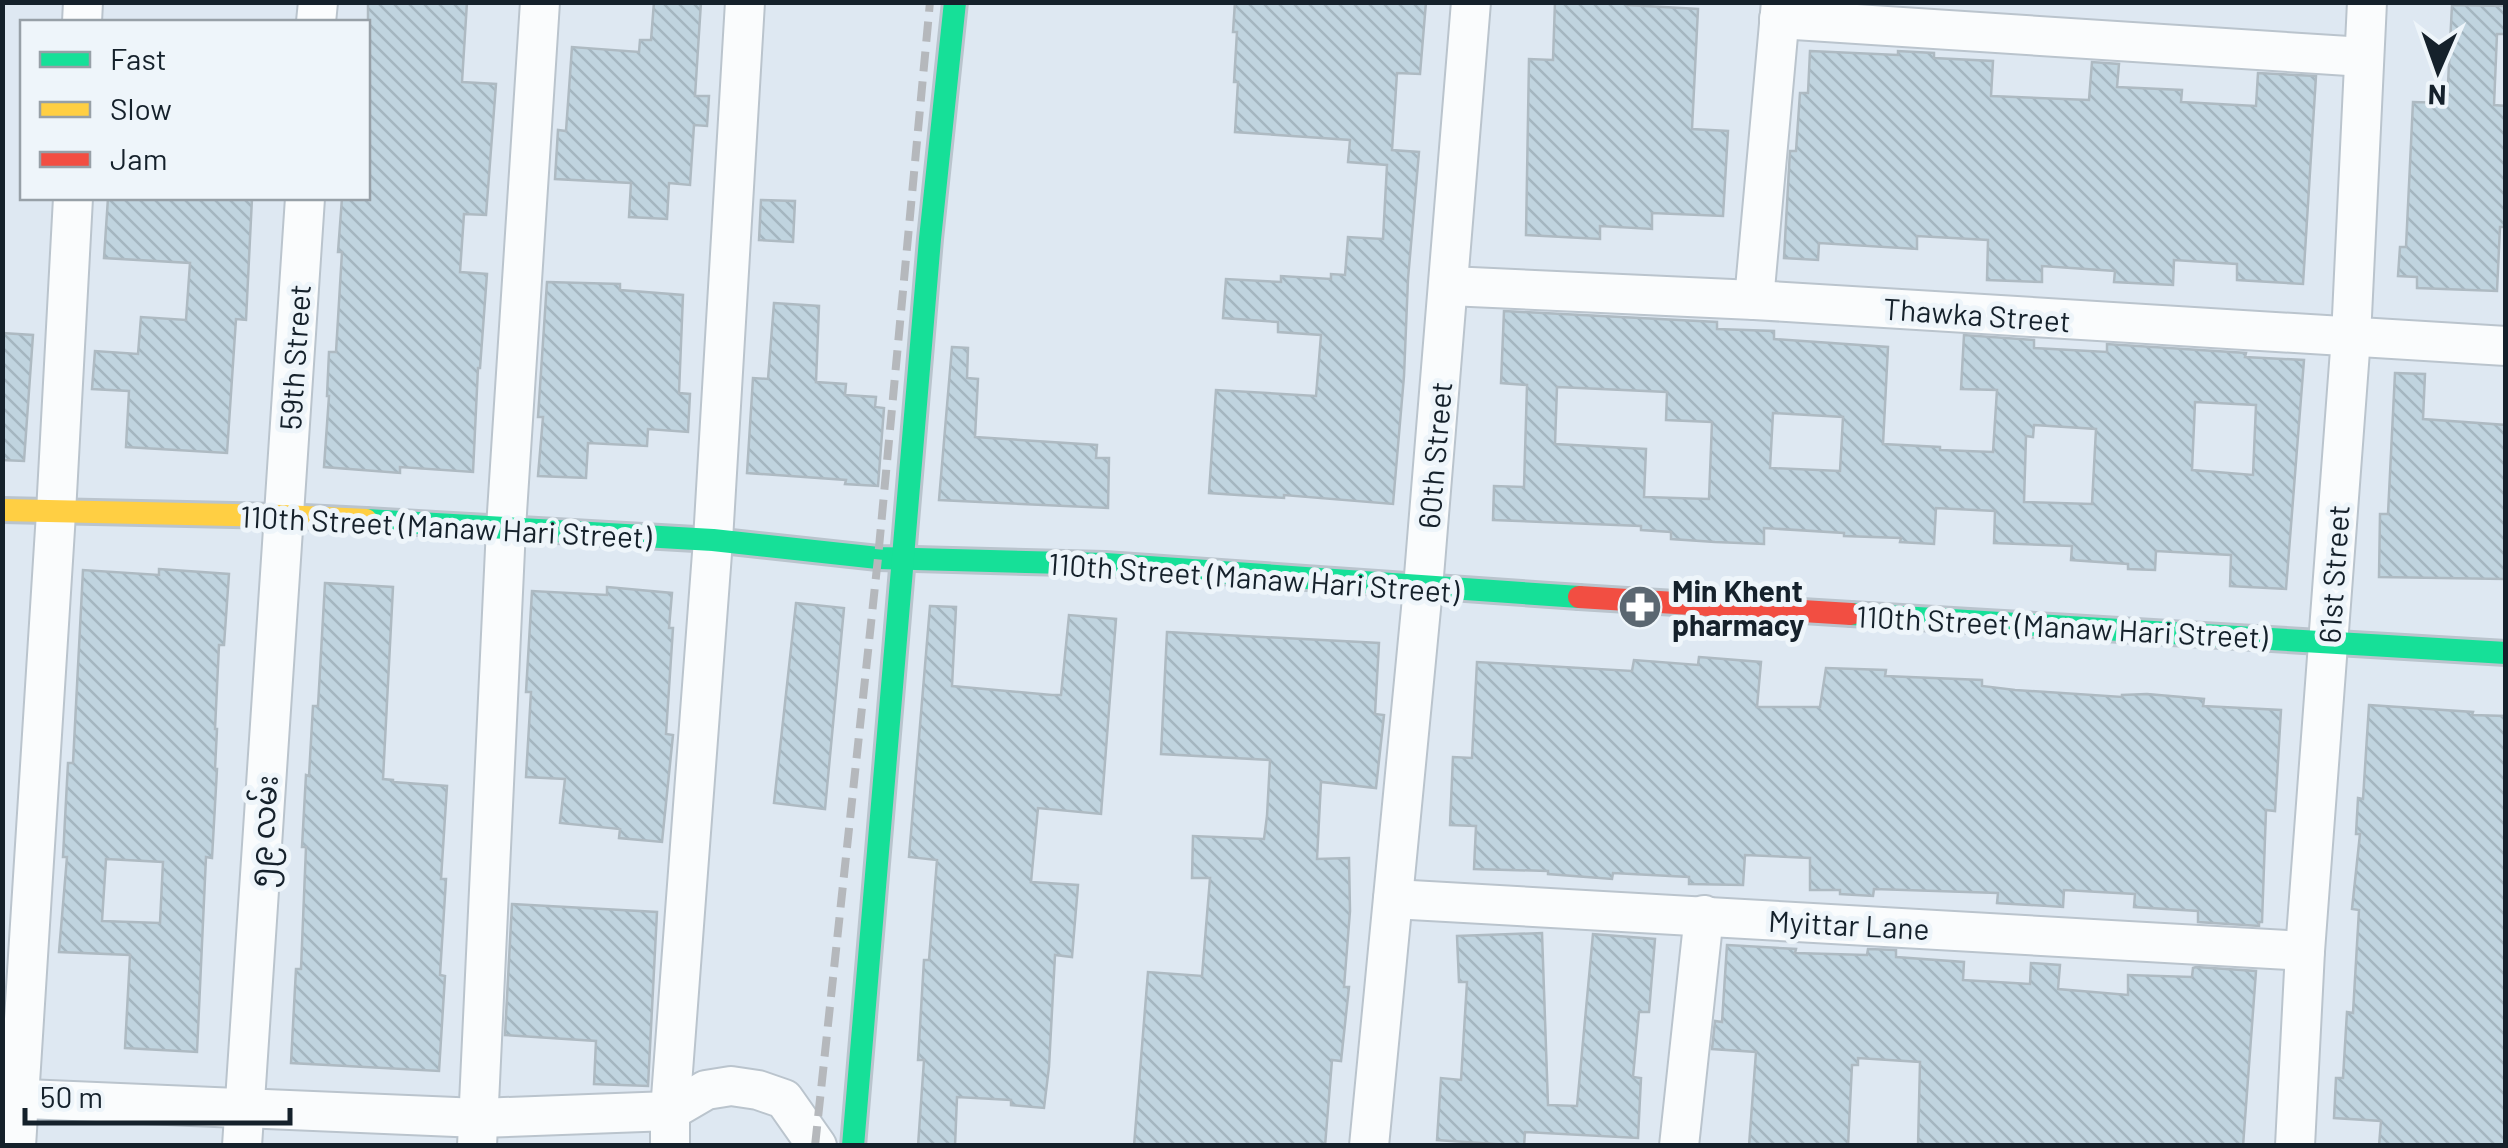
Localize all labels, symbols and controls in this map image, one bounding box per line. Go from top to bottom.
legend [20,20,370,200]
north arrow [2388,20,2488,120]
text: Fast [110,40,167,76]
text: N [2427,79,2447,113]
text: Slow [110,90,172,126]
text: Jam [110,140,167,176]
street label: 59th Street [271,283,317,431]
street label: Thawka Street [1882,289,2072,339]
street label: 60th Street [1410,380,1458,530]
street label: 110th Street (Manaw Hari Street) [239,497,653,555]
street label: 61st Street [2310,504,2356,644]
street label: 110th Street (Manaw Hari Street) [1047,545,1461,609]
place label: Min Khent pharmacy [1672,572,1804,642]
pharmacy icon: Min Khent pharmacy [1617,584,1663,630]
street label: 110th Street (Manaw Hari Street) [1855,597,2269,655]
street label: ၅၉ လမ်း [238,774,293,889]
street label: Myittar Lane [1767,902,1931,946]
scale bar [25,1063,290,1125]
text: 50 m [40,1078,103,1114]

